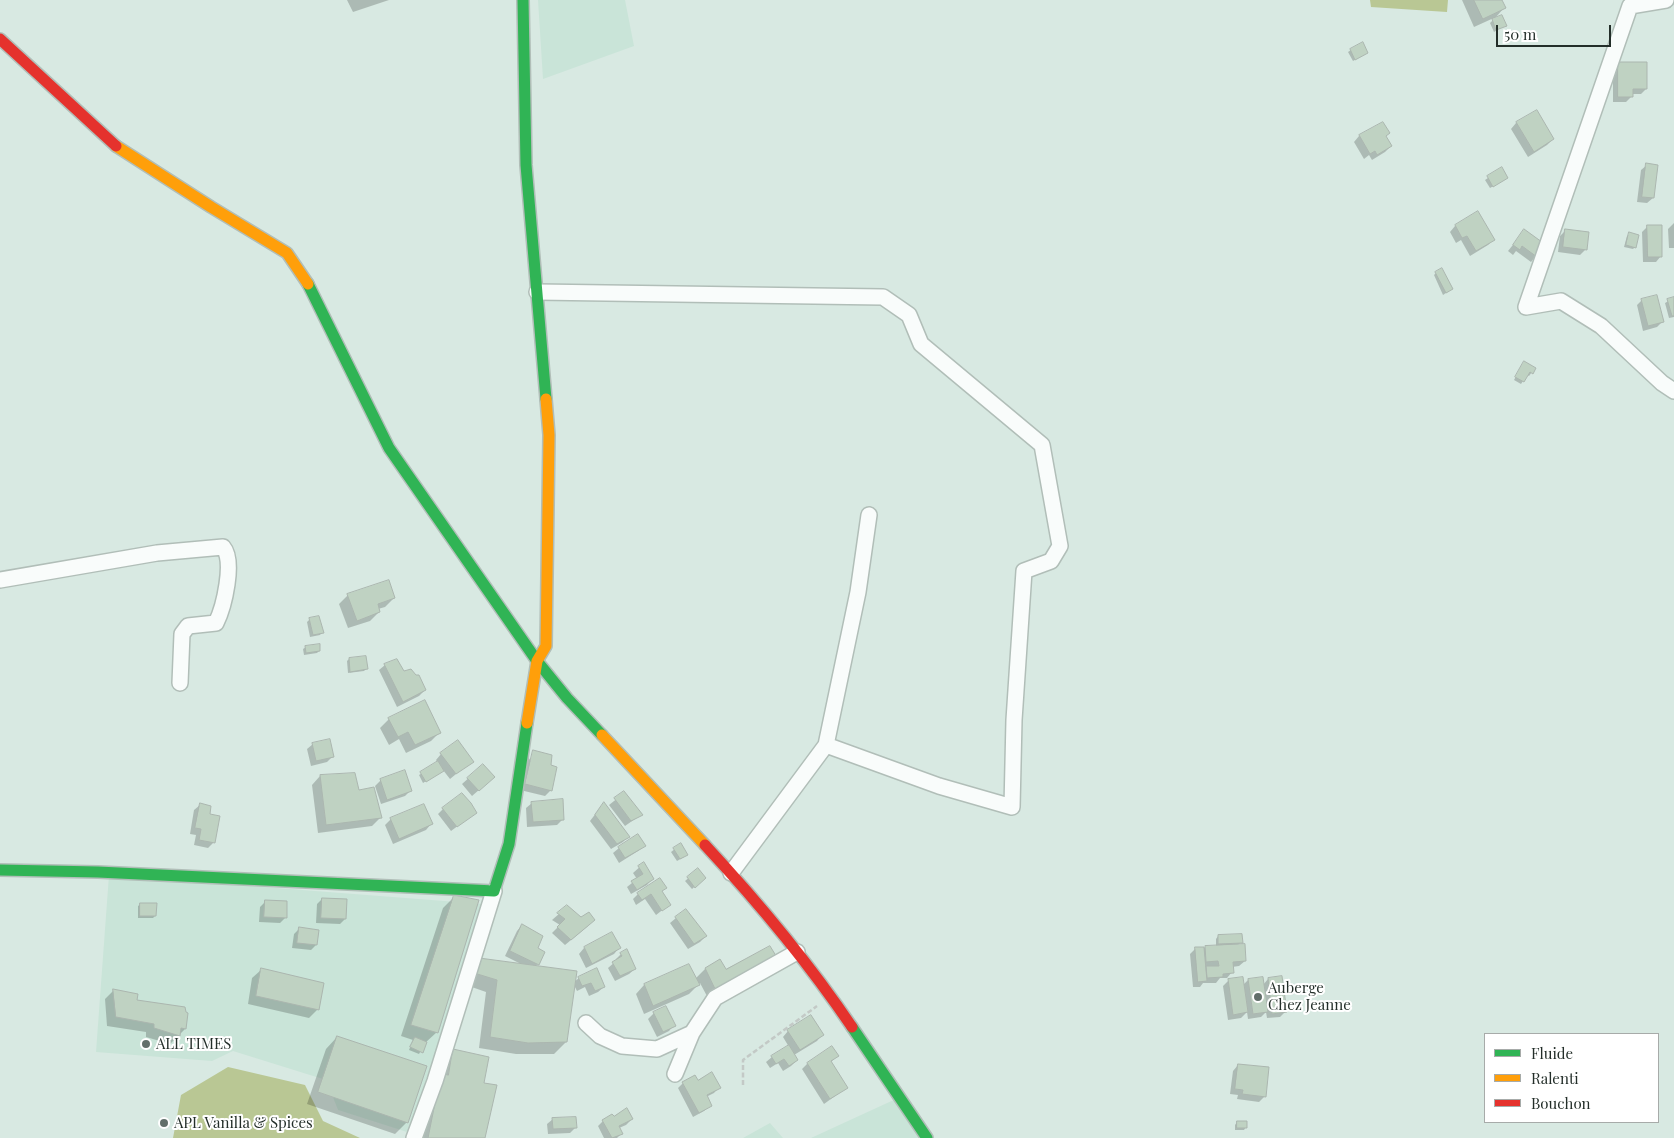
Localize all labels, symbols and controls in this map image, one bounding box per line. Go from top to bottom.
scale bar [1499,15,1614,47]
text: 50 m [1504,24,1536,44]
place label: Auberge Chez Jeanne [1268,979,1351,1014]
marker: Auberge Chez Jeanne [1252,991,1264,1003]
legend [1484,1033,1659,1123]
place label: ALL TIMES [156,1035,231,1053]
marker: ALL TIMES [140,1038,152,1050]
text: Fluide [1531,1043,1573,1063]
text: Ralenti [1531,1068,1579,1088]
text: Bouchon [1531,1093,1591,1113]
place label: APL Vanilla & Spices [174,1114,313,1132]
marker: APL Vanilla & Spices [158,1117,170,1129]

